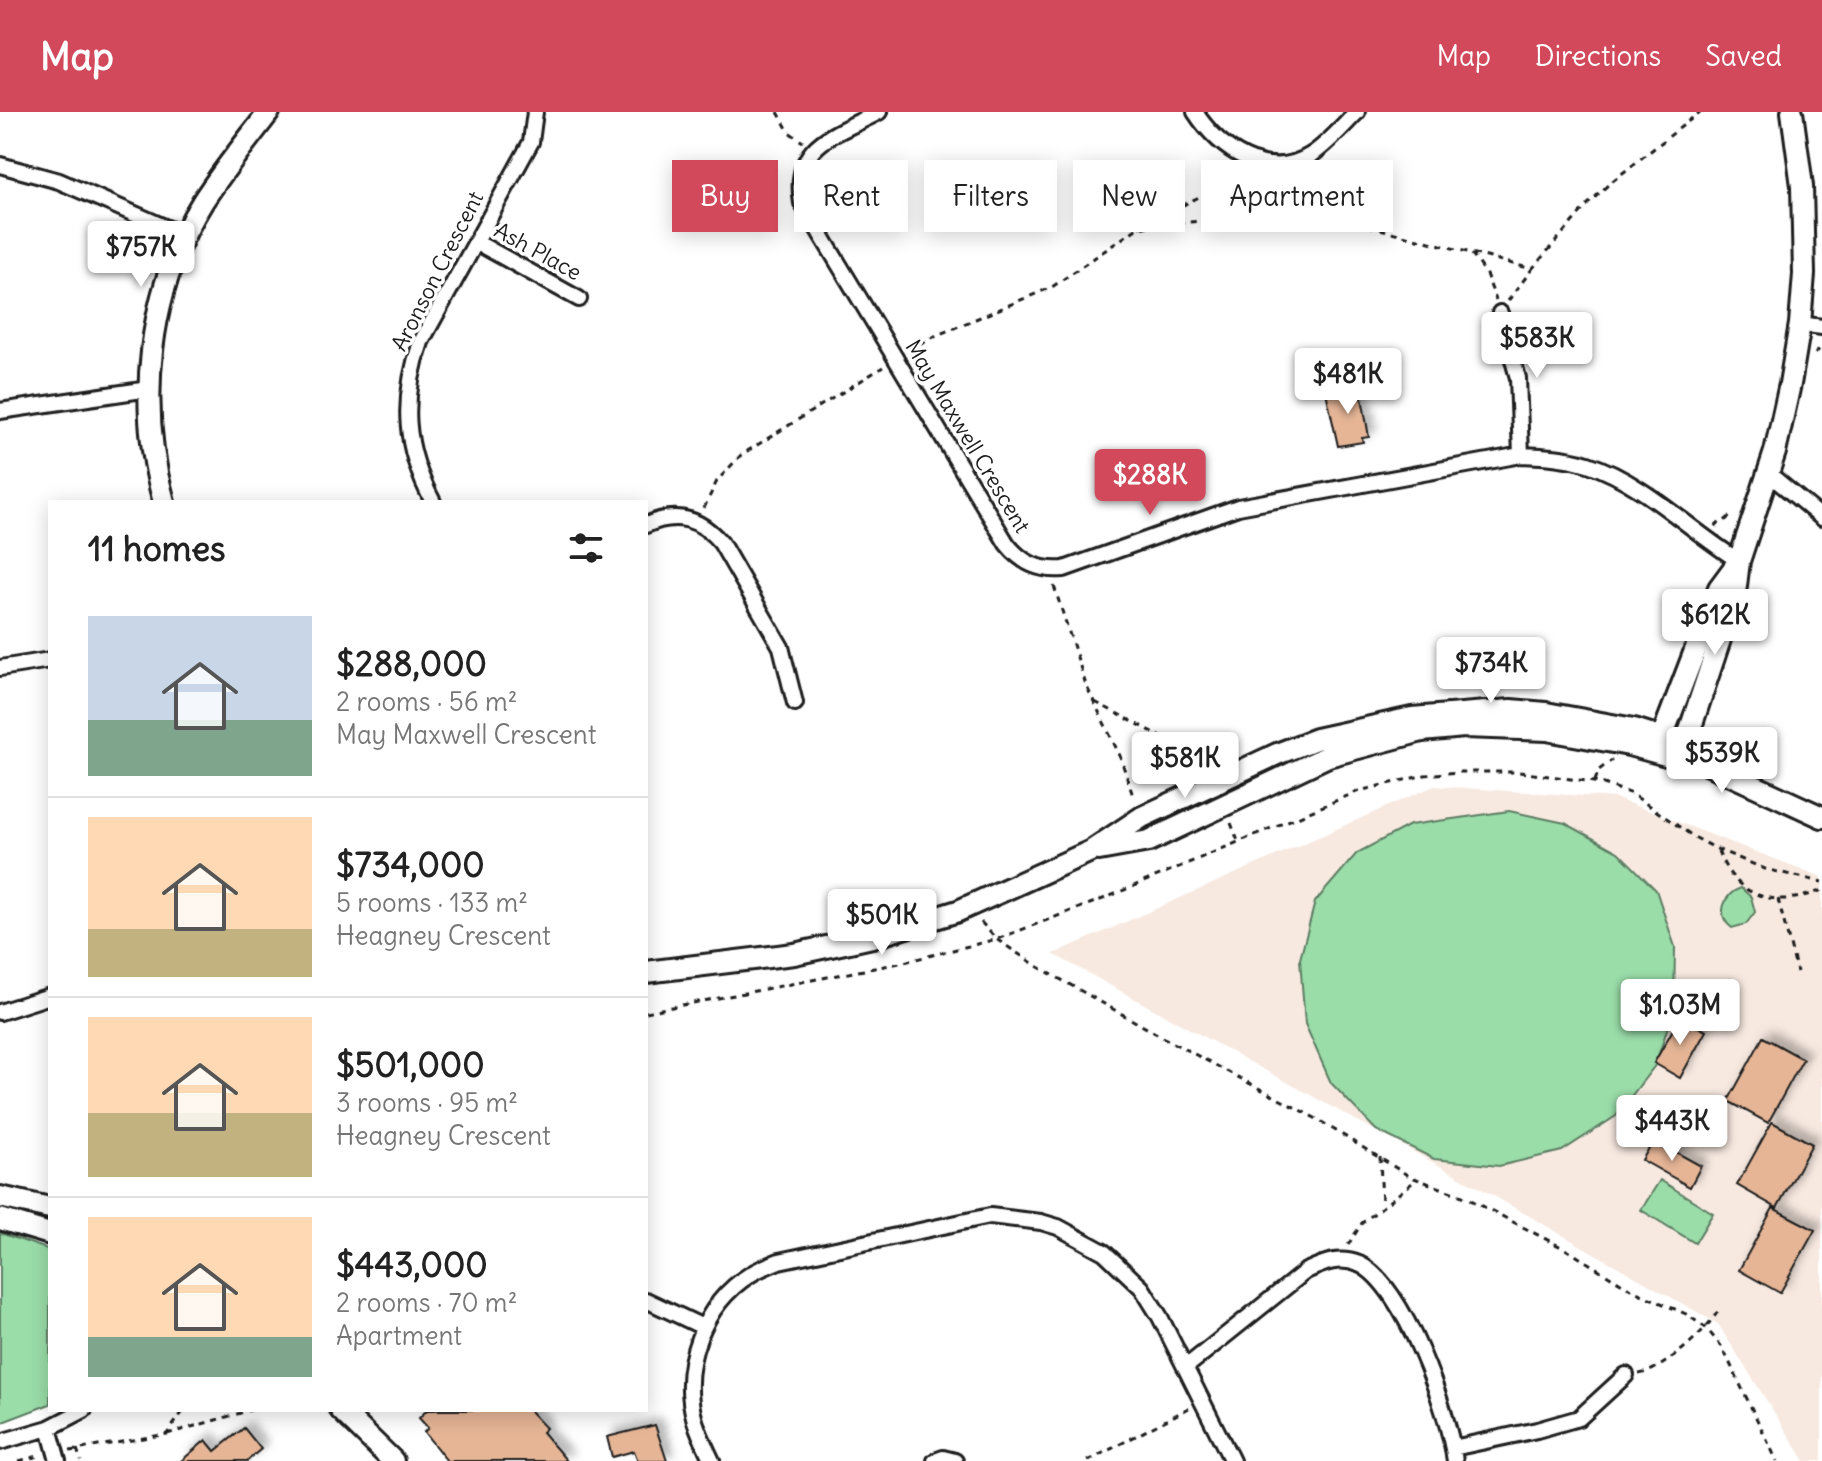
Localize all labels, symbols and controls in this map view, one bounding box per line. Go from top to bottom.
text: Map [40,33,114,80]
text: Map [1436,38,1491,74]
text: Directions [1535,38,1661,74]
text: Saved [1705,38,1782,74]
chip: Buy [672,160,778,232]
chip: Rent [794,160,908,232]
chip: Filters [924,160,1057,232]
chip: New [1073,160,1185,232]
chip: Apartment [1201,160,1393,232]
street label: Aronson Crescent [385,186,489,356]
street label: Ash Place [490,216,586,286]
pin: $757K [85,221,197,289]
text: $757K [106,230,176,263]
pin: $583K [1481,312,1593,380]
text: $583K [1499,321,1575,354]
street label: May Maxwell Crescent [899,334,1037,538]
pin: $481K [1292,348,1404,416]
text: $481K [1313,357,1383,390]
pin: $288K [1094,449,1206,517]
text: $288K [1113,458,1187,491]
icon: filters [564,526,608,570]
text: 11 homes [88,527,225,570]
pin: $612K [1659,589,1771,657]
text: $612K [1680,598,1750,631]
pin: $734K [1435,637,1547,705]
text: $288,000 [336,642,487,685]
text: $734K [1454,646,1528,679]
icon: home [152,648,248,744]
text: 2 rooms · 56 m² [336,685,517,718]
text: May Maxwell Crescent [336,718,596,751]
pin: $539K [1666,727,1778,795]
pin: $581K [1129,732,1241,800]
text: $539K [1684,736,1760,769]
text: $581K [1150,741,1220,774]
text: $734,000 [336,843,485,886]
icon: home [152,849,248,945]
text: 5 rooms · 133 m² [336,886,528,919]
pin: $501K [826,889,938,957]
text: $501K [846,898,918,931]
text: Heagney Crescent [336,919,551,952]
pin: $1.03M [1615,979,1745,1047]
text: $1.03M [1639,988,1721,1021]
text: $501,000 [336,1043,485,1086]
icon: home [152,1049,248,1145]
text: 3 rooms · 95 m² [336,1086,518,1119]
pin: $443K [1616,1095,1728,1163]
text: $443K [1634,1104,1710,1137]
text: Heagney Crescent [336,1119,551,1152]
text: $443,000 [336,1243,488,1286]
icon: home [152,1249,248,1345]
text: 2 rooms · 70 m² [336,1286,517,1319]
text: Apartment [336,1319,462,1352]

